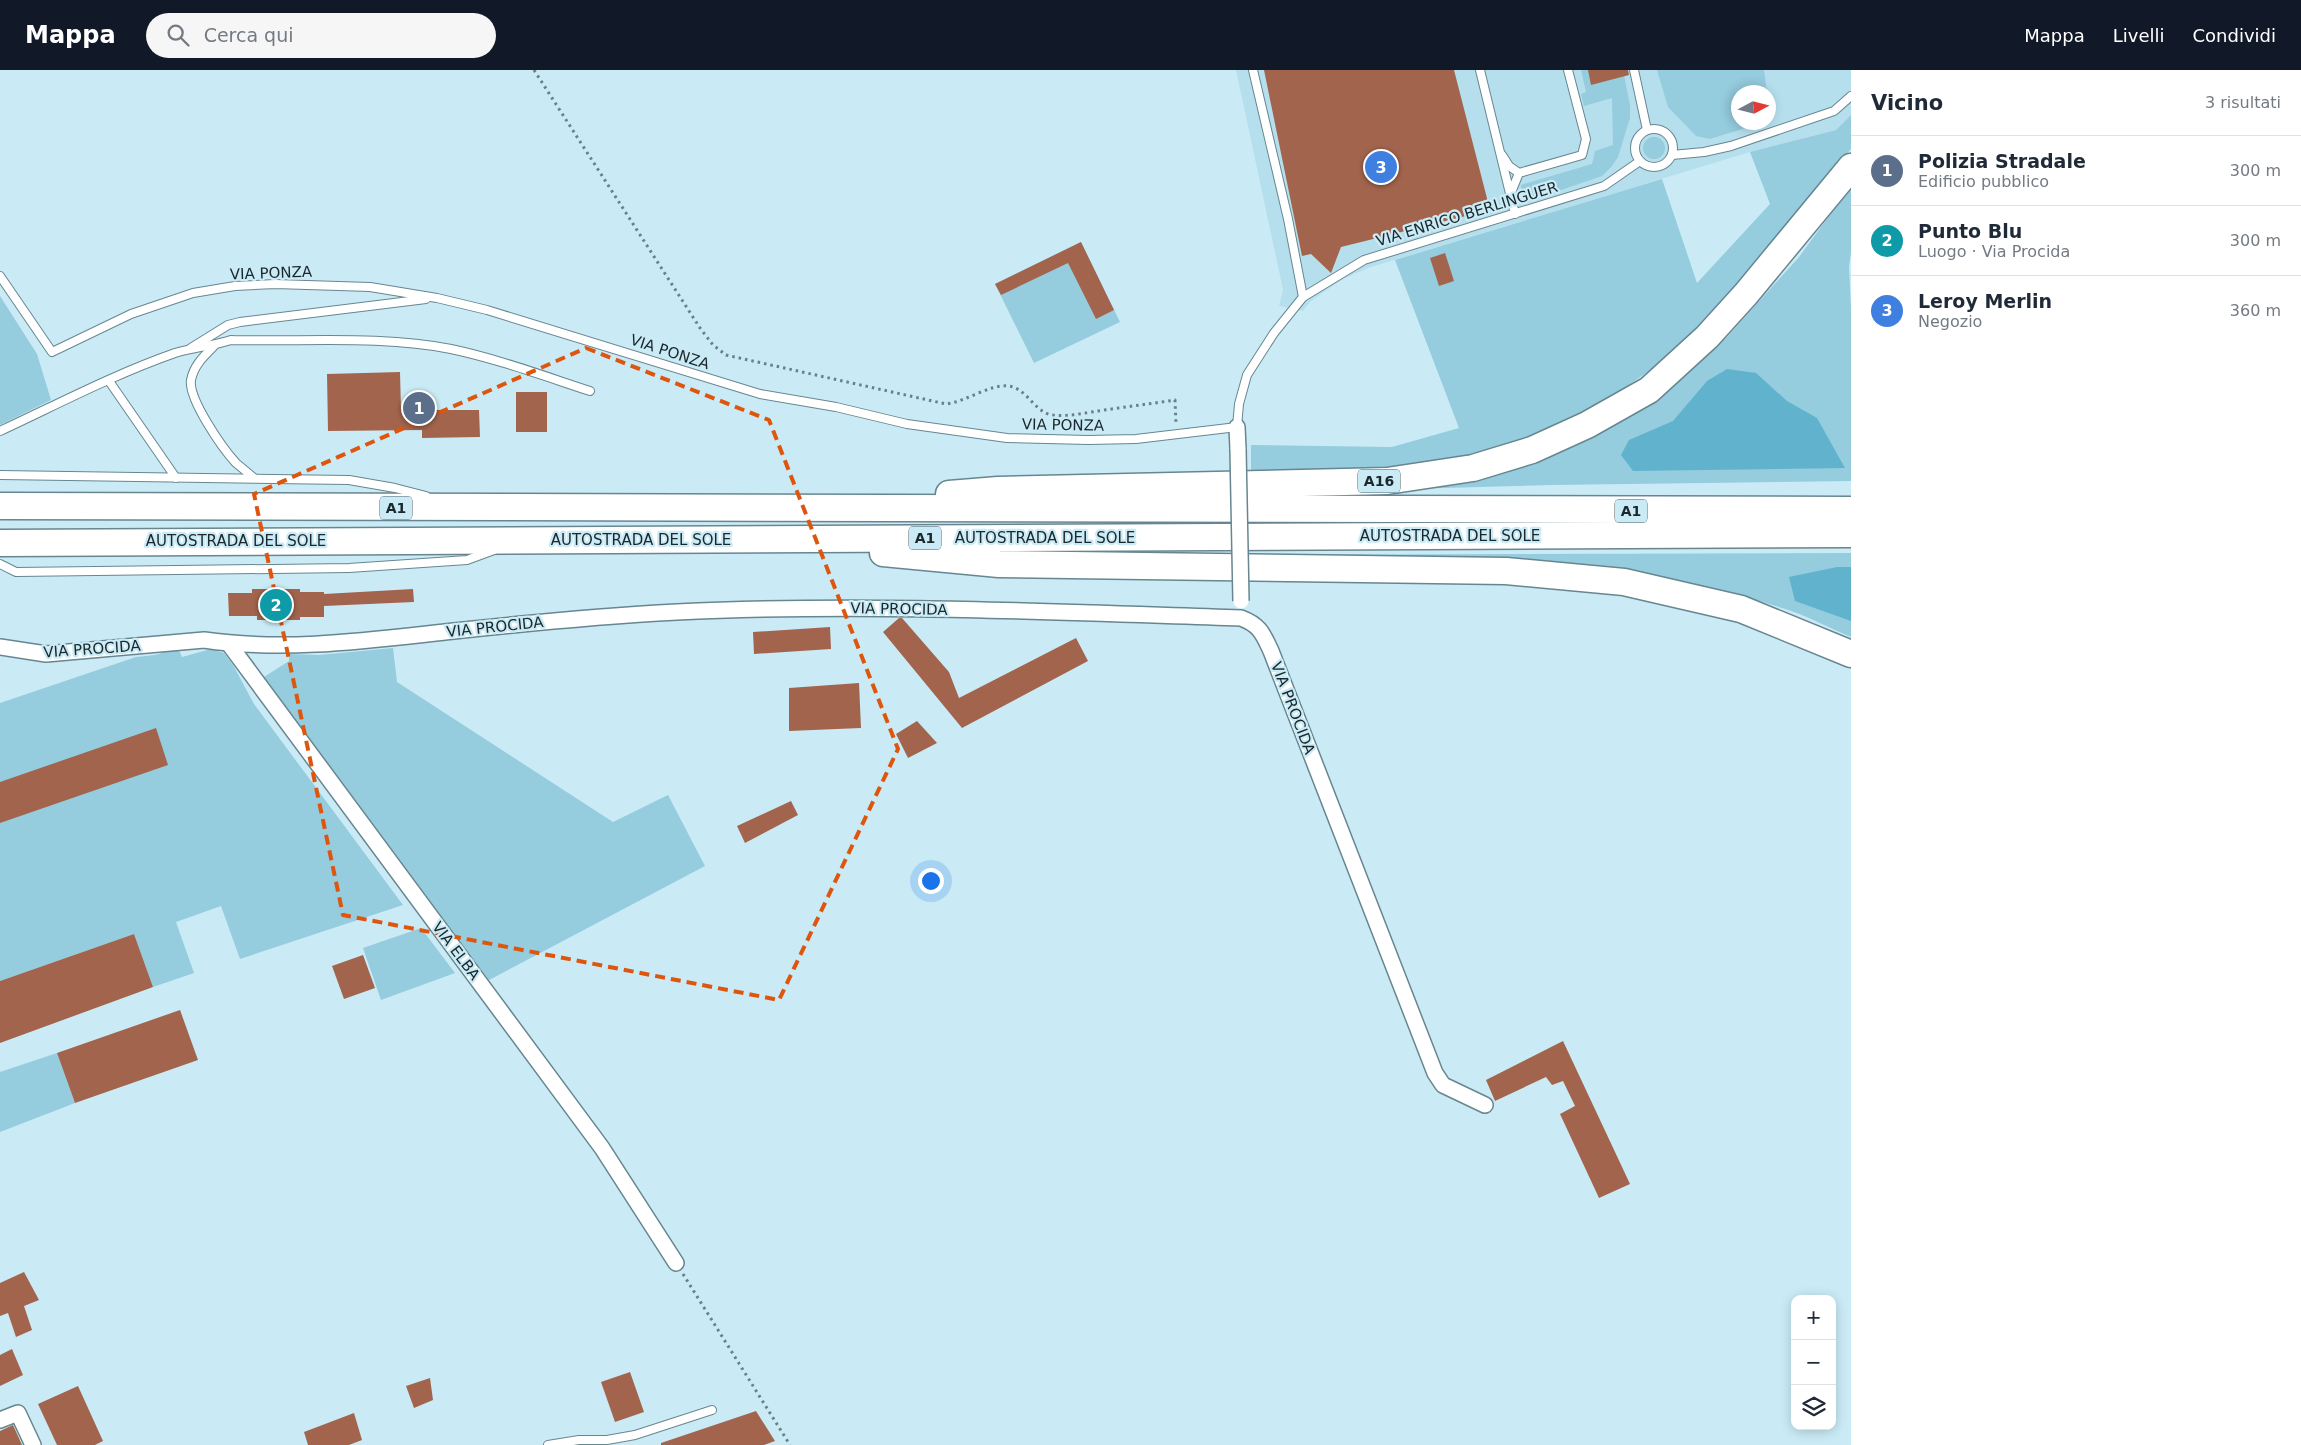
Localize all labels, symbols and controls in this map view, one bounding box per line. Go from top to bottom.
search box [146,13,496,58]
text: Mappa [25,21,116,49]
icon: search [164,21,192,49]
text: Cerca qui [204,24,294,46]
text: Mappa [2024,25,2085,46]
text: Livelli [2113,25,2165,46]
text: Condividi [2193,25,2276,46]
north arrow [1731,85,1776,130]
text: Vicino [1871,91,1943,115]
text: 3 risultati [2205,93,2281,112]
pin: 3 [1365,148,1397,186]
text: Polizia Stradale [1918,150,2086,172]
text: 1 [1881,161,1893,180]
text: 300 m [2230,161,2281,180]
text: Edificio pubblico [1918,172,2049,191]
street label: VIA ENRICO BERLINGUER [1374,178,1560,250]
text: Punto Blu [1918,220,2022,242]
text: 2 [1881,231,1893,250]
text: 300 m [2230,231,2281,250]
text: Luogo · Via Procida [1918,242,2070,261]
street label: VIA PONZA [230,263,313,283]
text: Leroy Merlin [1918,290,2052,312]
text: 3 [1881,301,1893,320]
text: 360 m [2230,301,2281,320]
text: Negozio [1918,312,1982,331]
street label: VIA PONZA [628,331,713,374]
pin: 1 [403,389,435,427]
street label: VIA PONZA [1022,415,1105,435]
road number: A16 [1358,470,1400,492]
road number: A1 [380,496,412,519]
road number: A1 [1615,500,1647,522]
road number: A1 [909,526,941,549]
street label: AUTOSTRADA DEL SOLE [1360,527,1540,545]
street label: AUTOSTRADA DEL SOLE [955,529,1135,547]
street label: AUTOSTRADA DEL SOLE [551,531,731,549]
street label: AUTOSTRADA DEL SOLE [146,532,326,550]
pin: 2 [260,586,292,624]
street label: VIA PROCIDA [850,599,949,619]
street label: VIA PROCIDA [446,613,545,641]
street label: VIA PROCIDA [43,637,142,661]
street label: VIA PROCIDA [1267,659,1319,757]
your location [918,868,944,894]
street label: VIA ELBA [428,918,484,984]
map controls [1791,1295,1836,1430]
button: + [1791,1295,1836,1340]
button: − [1791,1340,1836,1385]
button: layers [1791,1385,1836,1430]

